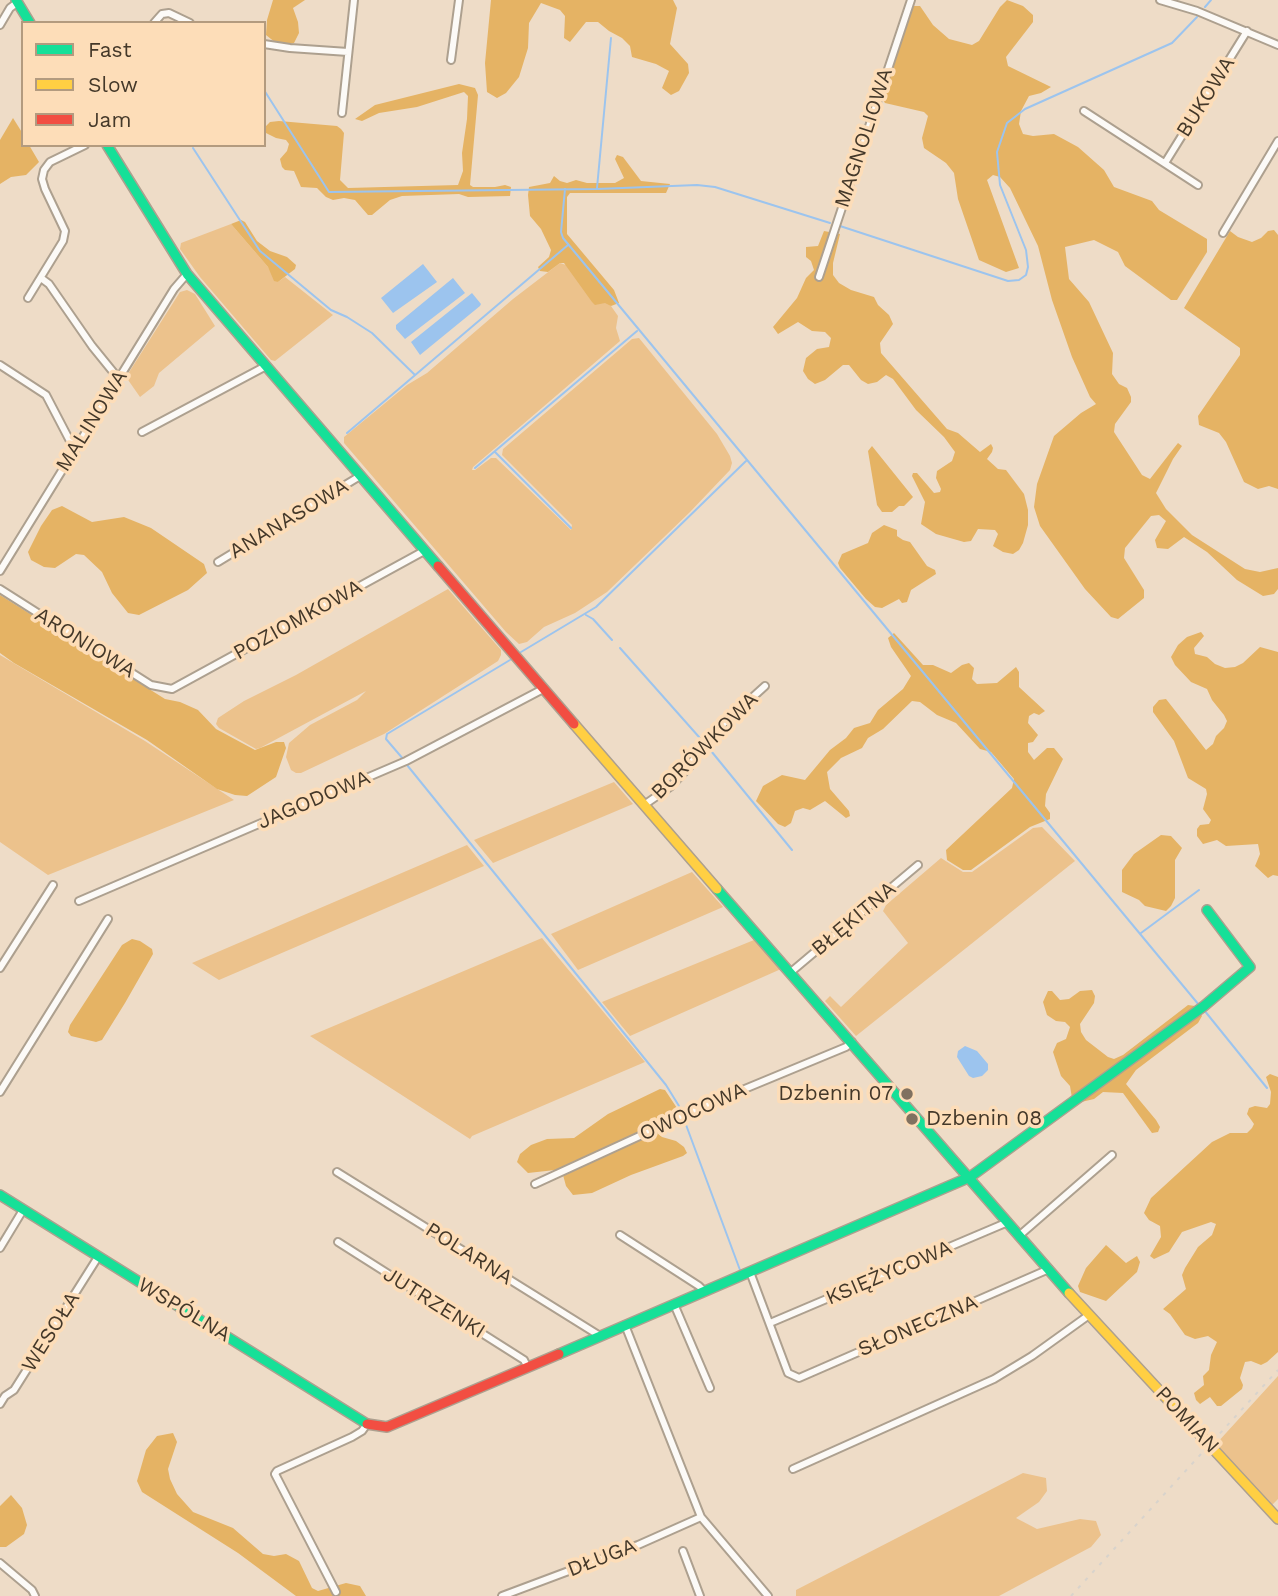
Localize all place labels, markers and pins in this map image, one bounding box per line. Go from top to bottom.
place label: Dzbenin 07 [778,1081,893,1107]
marker: Dzbenin 07 [899,1086,915,1102]
place label: Dzbenin 08 [926,1106,1042,1132]
marker: Dzbenin 08 [904,1111,920,1127]

